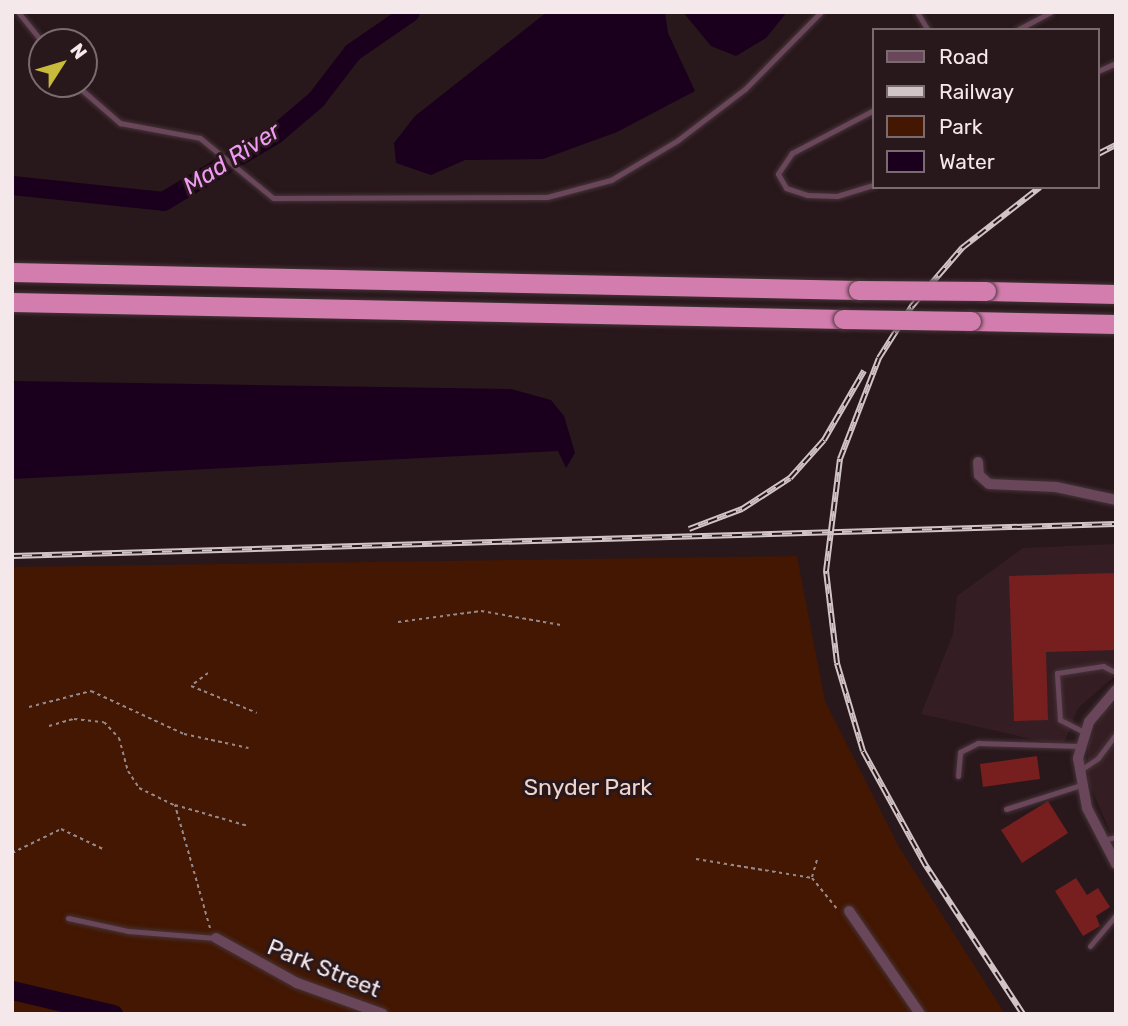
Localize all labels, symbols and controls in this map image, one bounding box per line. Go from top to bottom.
north arrow [28,28,98,98]
legend [872,28,1100,189]
text: N [65,39,92,64]
text: Road [939,44,989,69]
text: Railway [939,79,1014,104]
text: Park [939,114,983,139]
water label: Mad River [178,117,286,201]
text: Water [939,149,995,174]
park label: Snyder Park [524,773,652,801]
street label: Park Street [263,933,385,1003]

